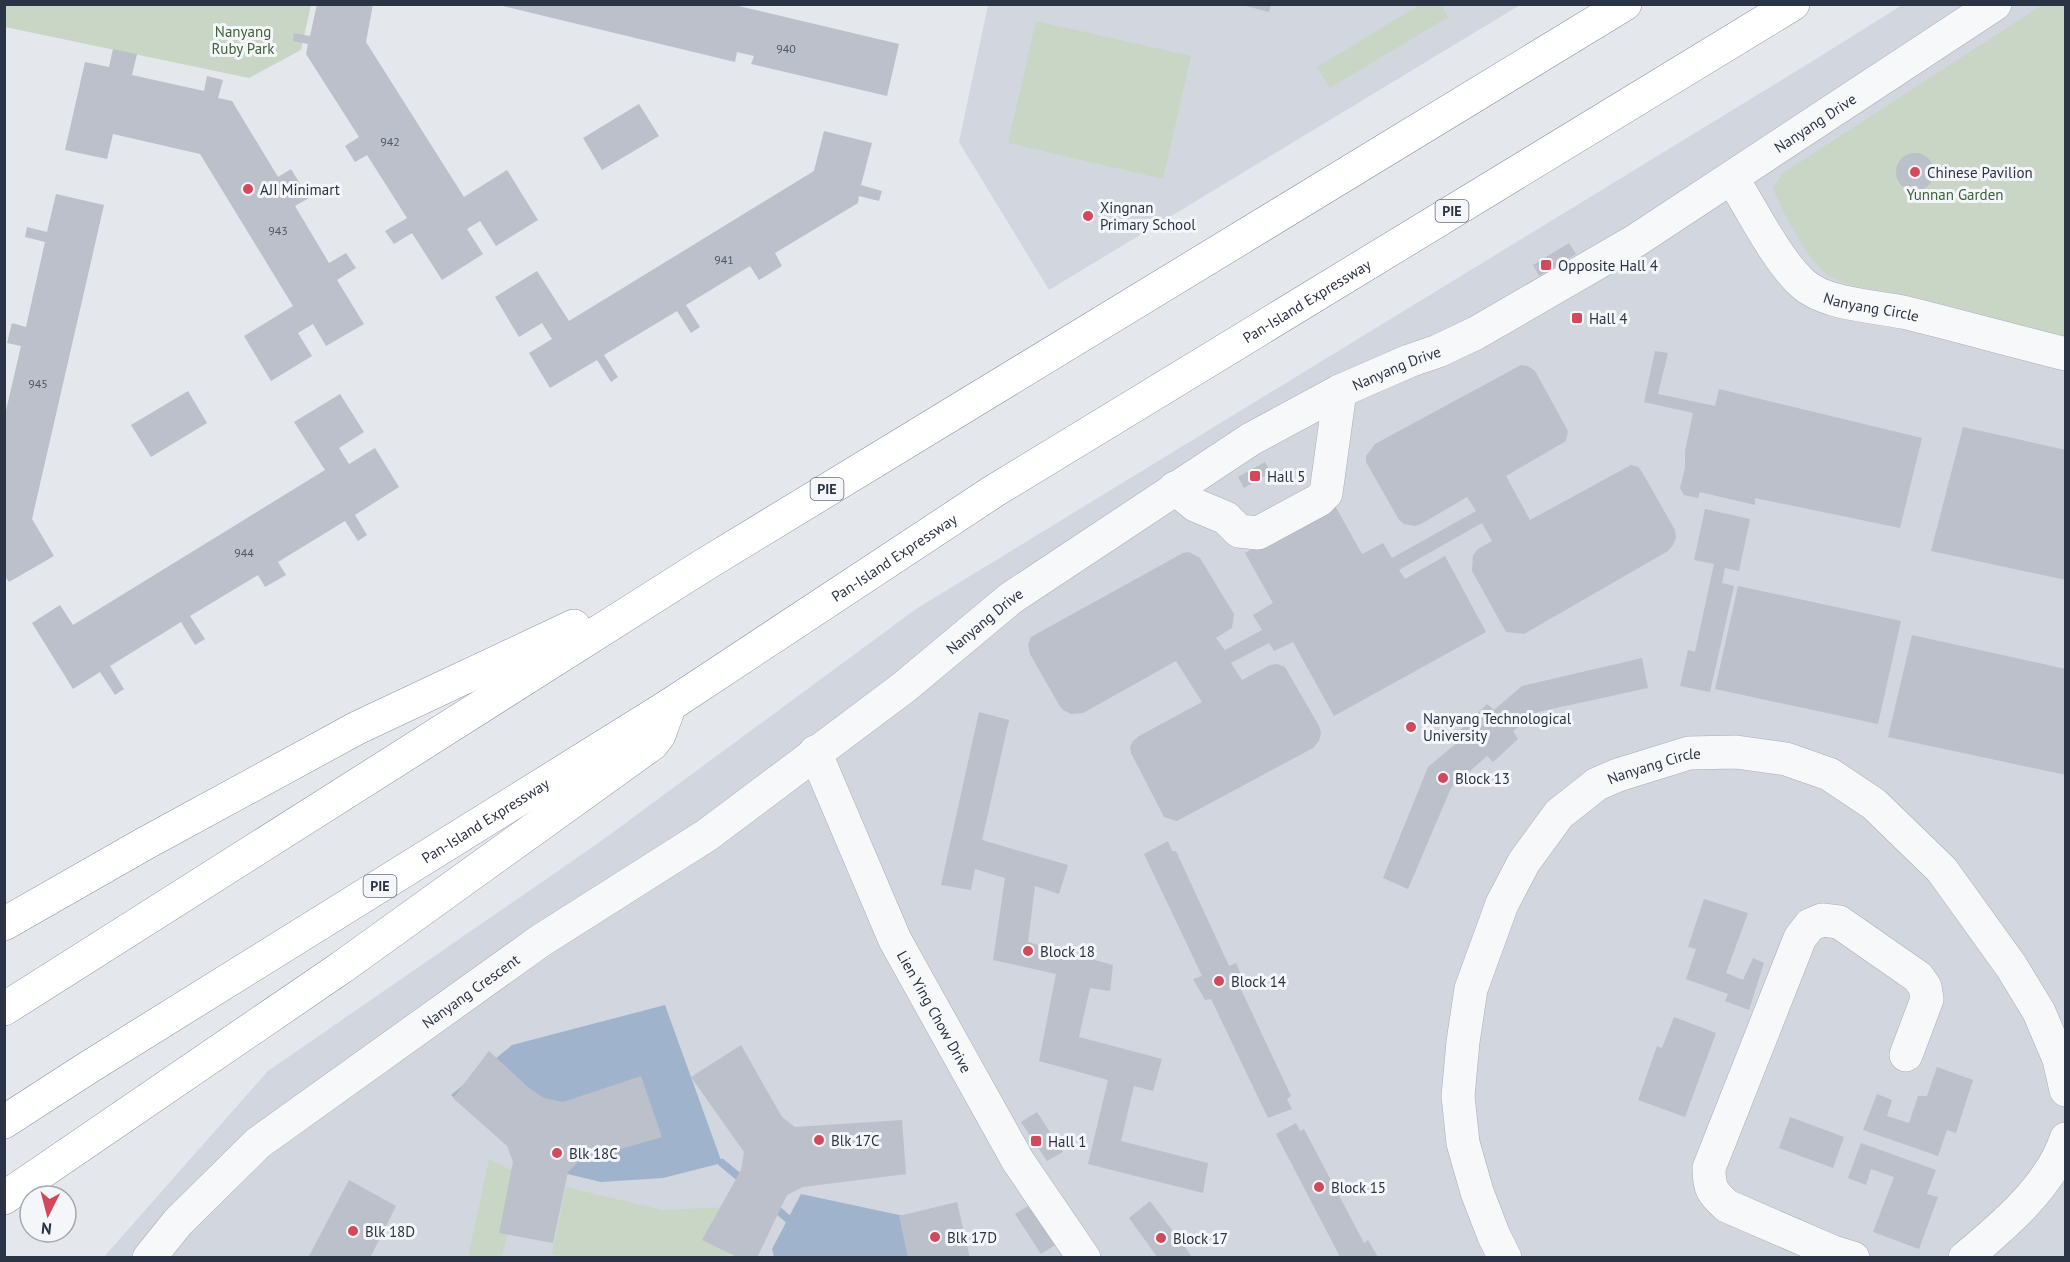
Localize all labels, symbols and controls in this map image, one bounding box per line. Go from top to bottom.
park label: Nanyang Ruby Park [212,22,275,58]
house number: 940 [776,41,796,56]
street label: Nanyang Drive [1770,89,1859,156]
house number: 942 [380,134,400,149]
place label: Chinese Pavilion [1927,163,2033,182]
marker: Chinese Pavilion [1908,165,1922,179]
place label: AJI Minimart [260,180,340,199]
marker: AJI Minimart [241,182,255,196]
park label: Yunnan Garden [1906,185,2004,204]
place label: Xingnan Primary School [1100,198,1196,234]
road number: PIE [1436,200,1468,222]
marker: Xingnan Primary School [1081,209,1095,223]
house number: 943 [268,223,288,238]
house number: 941 [714,252,734,267]
street label: Pan-Island Expressway [1239,254,1374,347]
place label: Opposite Hall 4 [1558,256,1658,275]
marker: Opposite Hall 4 [1539,258,1553,272]
street label: Nanyang Circle [1821,287,1921,325]
place label: Hall 4 [1589,309,1627,328]
marker: Hall 4 [1570,311,1584,325]
street label: Nanyang Drive [1349,341,1443,394]
house number: 945 [28,376,48,391]
place label: Hall 5 [1267,467,1305,486]
marker: Hall 5 [1248,469,1262,483]
road number: PIE [810,478,844,500]
street label: Pan-Island Expressway [827,509,960,606]
house number: 944 [234,545,254,560]
street label: Nanyang Drive [942,583,1026,658]
place label: Nanyang Technological University [1423,709,1572,745]
marker: Nanyang Technological University [1404,720,1418,734]
street label: Nanyang Circle [1604,743,1701,788]
place label: Block 13 [1455,769,1510,788]
marker: Block 13 [1436,771,1450,785]
street label: Pan-Island Expressway [418,773,552,867]
road number: PIE [364,875,397,897]
place label: Block 18 [1040,942,1095,961]
marker: Block 18 [1021,944,1035,958]
street label: Lien Ying Chow Drive [893,947,976,1076]
street label: Nanyang Crescent [418,950,523,1032]
place label: Block 14 [1231,972,1286,991]
marker: Block 14 [1212,974,1226,988]
place label: Blk 17C [831,1131,880,1150]
place label: Hall 1 [1048,1132,1086,1151]
marker: Blk 17C [812,1133,826,1147]
marker: Hall 1 [1029,1134,1043,1148]
place label: Blk 18C [569,1144,618,1163]
marker: Blk 18C [550,1146,564,1160]
place label: Block 15 [1331,1178,1386,1197]
marker: Block 15 [1312,1180,1326,1194]
north arrow [18,1184,78,1244]
text: N [40,1218,53,1239]
place label: Blk 18D [365,1222,415,1241]
marker: Blk 18D [346,1224,360,1238]
place label: Blk 17D [947,1228,997,1247]
place label: Block 17 [1173,1229,1228,1248]
marker: Blk 17D [928,1230,942,1244]
marker: Block 17 [1154,1231,1168,1245]

